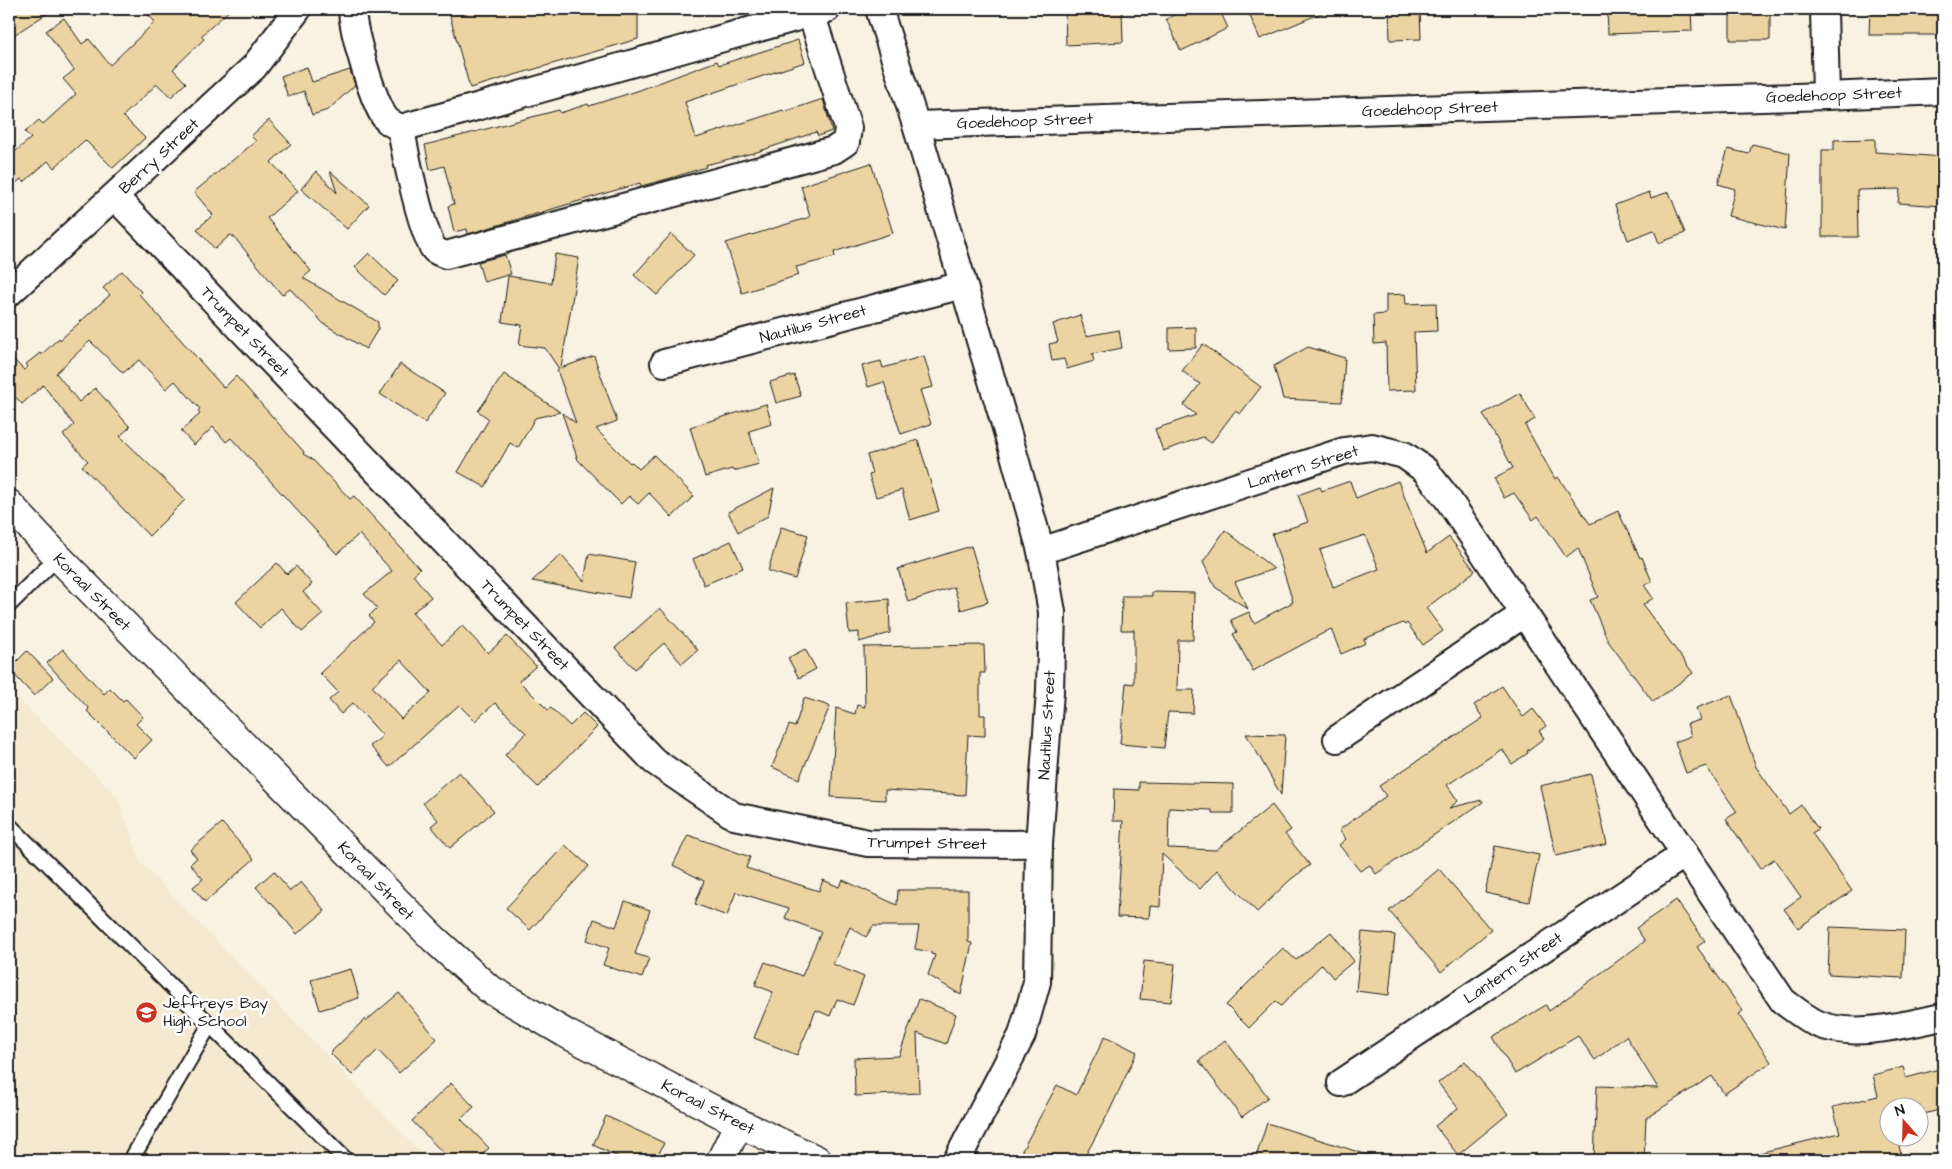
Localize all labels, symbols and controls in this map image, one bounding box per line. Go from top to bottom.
street label: Goedehoop Street [1766,82,1903,108]
street label: Goedehoop Street [1362,96,1499,122]
street label: Goedehoop Street [957,108,1094,134]
street label: Berry Street [114,113,205,200]
street label: Trumpet Street [196,281,295,383]
street label: Nautilus Street [757,299,869,349]
street label: Lantern Street [1245,440,1362,494]
street label: Koraal Street [48,548,136,636]
street label: Trumpet Street [476,574,575,676]
street label: Nautilus Street [1033,669,1061,780]
street label: Trumpet Street [867,831,987,855]
street label: Koraal Street [333,837,420,926]
street label: Lantern Street [1459,926,1567,1009]
place label: Jeffreys Bay High School [163,992,268,1033]
school or university icon: Jeffreys Bay High School [135,1000,159,1024]
street label: Koraal Street [658,1074,759,1140]
north arrow [1880,1096,1930,1146]
text: N [1892,1100,1908,1122]

